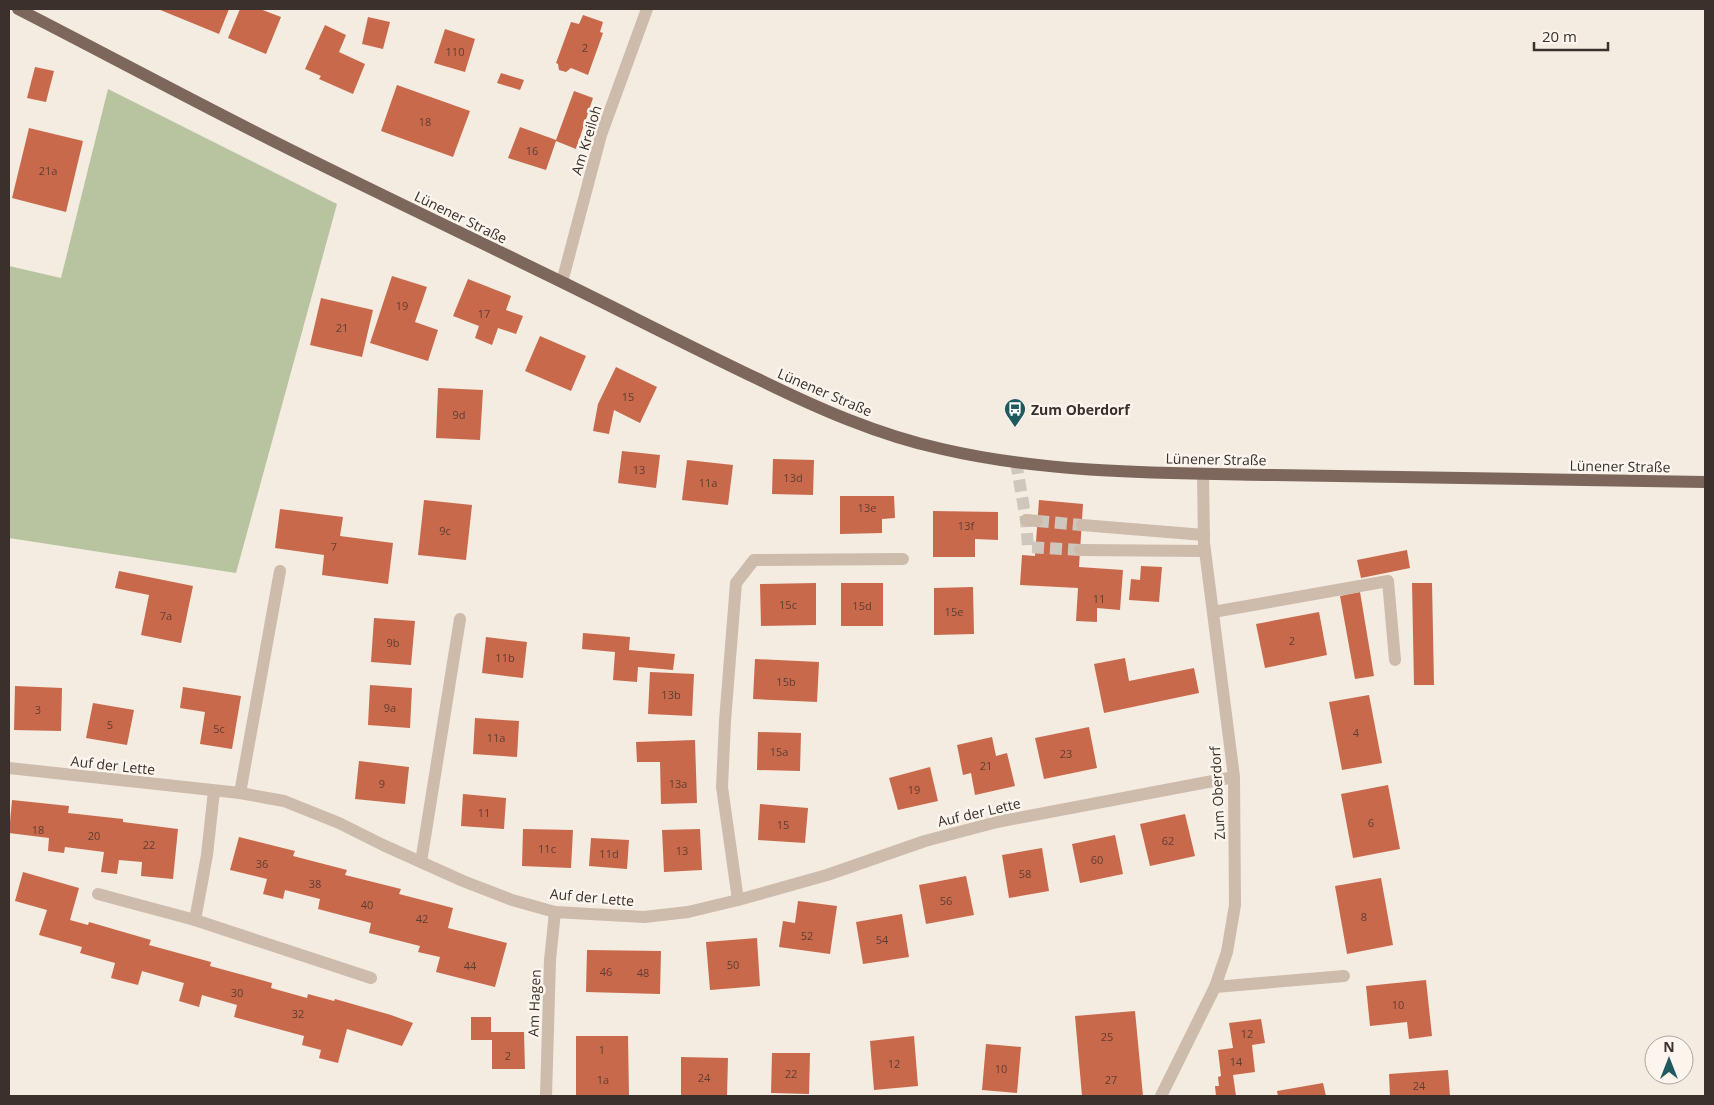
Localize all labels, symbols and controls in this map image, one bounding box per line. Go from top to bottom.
scale bar [1534,20,1608,52]
text: 20 m [1542,26,1577,46]
house number: 2 [582,40,588,55]
house number: 110 [446,44,464,59]
street label: Am Kreiloh [566,103,606,177]
house number: 18 [419,114,431,129]
house number: 16 [526,143,538,158]
house number: 21a [39,163,57,178]
street label: Lünener Straße [411,186,511,248]
house number: 19 [396,298,408,313]
house number: 17 [478,306,490,321]
house number: 21 [336,320,348,335]
street label: Lünener Straße [775,364,875,421]
house number: 15 [622,389,634,404]
bus stop icon: Zum Oberdorf [1003,397,1027,428]
place label: Zum Oberdorf [1031,400,1131,419]
house number: 9d [452,407,466,422]
street label: Lünener Straße [1165,449,1267,469]
street label: Lünener Straße [1569,456,1671,476]
house number: 13 [633,462,645,477]
house number: 13d [783,470,803,485]
house number: 11a [699,475,717,490]
house number: 13e [858,500,876,515]
house number: 13f [958,518,975,533]
house number: 9c [439,523,451,538]
house number: 7 [331,539,337,554]
house number: 11 [1093,591,1105,606]
house number: 15c [779,597,797,612]
house number: 15d [852,598,872,613]
house number: 15e [945,604,963,619]
house number: 7a [160,608,172,623]
house number: 2 [1289,633,1295,648]
house number: 9b [386,635,400,650]
house number: 11b [495,650,515,665]
house number: 15b [776,674,796,689]
house number: 13b [661,687,681,702]
house number: 9a [384,700,396,715]
house number: 3 [35,702,41,717]
house number: 5 [107,717,113,732]
house number: 5c [213,721,225,736]
house number: 4 [1353,725,1360,740]
house number: 11a [487,730,505,745]
house number: 15a [770,744,788,759]
street label: Zum Oberdorf [1205,744,1229,840]
house number: 23 [1060,746,1072,761]
street label: Auf der Lette [70,751,156,779]
house number: 21 [980,758,992,773]
house number: 9 [379,776,385,791]
house number: 13a [669,776,687,791]
house number: 19 [908,782,920,797]
street label: Auf der Lette [936,793,1022,831]
house number: 11 [478,805,490,820]
house number: 6 [1368,815,1374,830]
house number: 15 [777,817,789,832]
house number: 18 [32,822,44,837]
house number: 20 [88,828,100,843]
house number: 62 [1162,833,1174,848]
house number: 22 [143,837,155,852]
house number: 11c [538,841,556,856]
house number: 13 [676,843,688,858]
house number: 11d [599,846,619,861]
house number: 60 [1091,852,1103,867]
house number: 36 [256,856,268,871]
house number: 58 [1019,866,1031,881]
house number: 38 [309,876,321,891]
street label: Auf der Lette [549,884,635,910]
house number: 56 [940,893,952,908]
house number: 40 [361,897,373,912]
house number: 8 [1361,909,1367,924]
house number: 42 [416,911,428,926]
house number: 52 [801,928,813,943]
house number: 54 [876,932,889,947]
house number: 50 [727,957,739,972]
house number: 44 [464,958,477,973]
house number: 46 [600,964,612,979]
house number: 48 [637,965,649,980]
street label: Am Hagen [523,969,545,1037]
house number: 30 [231,985,243,1000]
house number: 10 [1392,997,1404,1012]
house number: 32 [292,1006,304,1021]
house number: 12 [1241,1026,1253,1041]
house number: 25 [1101,1029,1113,1044]
north arrow [1644,1035,1694,1085]
text: N [1663,1037,1675,1056]
house number: 1 [599,1042,605,1057]
house number: 2 [505,1048,511,1063]
house number: 14 [1230,1054,1243,1069]
house number: 12 [888,1056,900,1071]
house number: 10 [995,1061,1007,1076]
house number: 22 [785,1066,797,1081]
house number: 24 [698,1070,711,1085]
house number: 1a [597,1072,609,1087]
house number: 27 [1105,1072,1117,1087]
house number: 24 [1413,1078,1426,1093]

